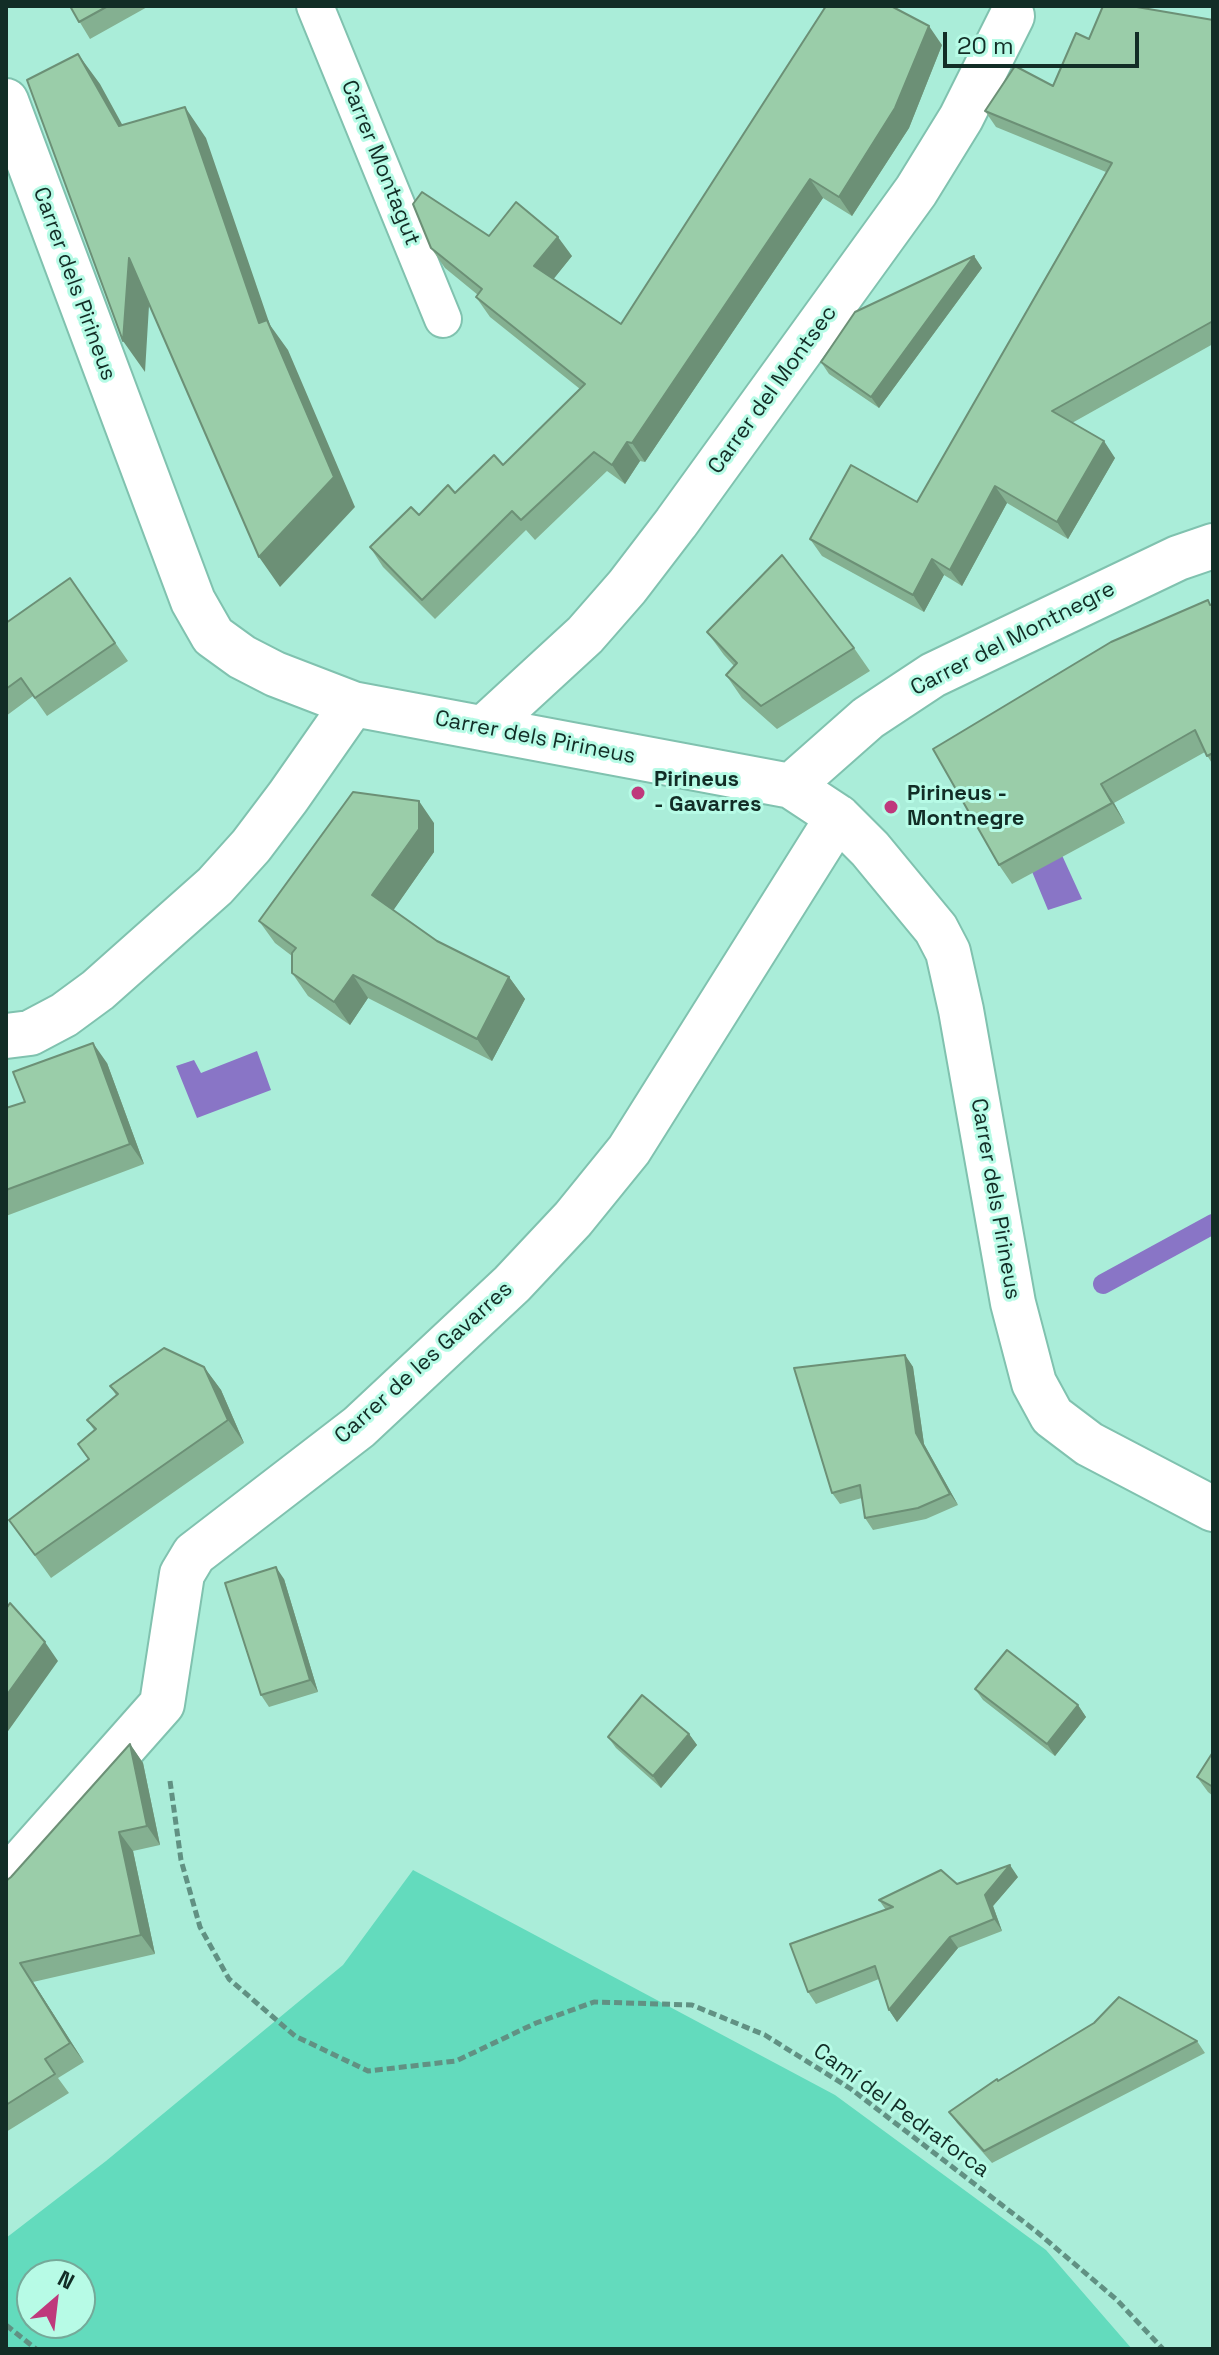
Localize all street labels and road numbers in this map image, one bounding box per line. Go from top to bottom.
street label: Carrer Montagut [335,77,425,249]
street label: Carrer dels Pirineus [27,184,121,384]
street label: Carrer del Montsec [703,301,843,479]
street label: Carrer del Montnegre [906,576,1120,702]
street label: Carrer dels Pirineus [433,706,637,770]
street label: Carrer dels Pirineus [964,1096,1026,1302]
street label: Carrer de les Gavarres [330,1276,518,1450]
street label: Camí del Pedraforca [808,2038,994,2184]

